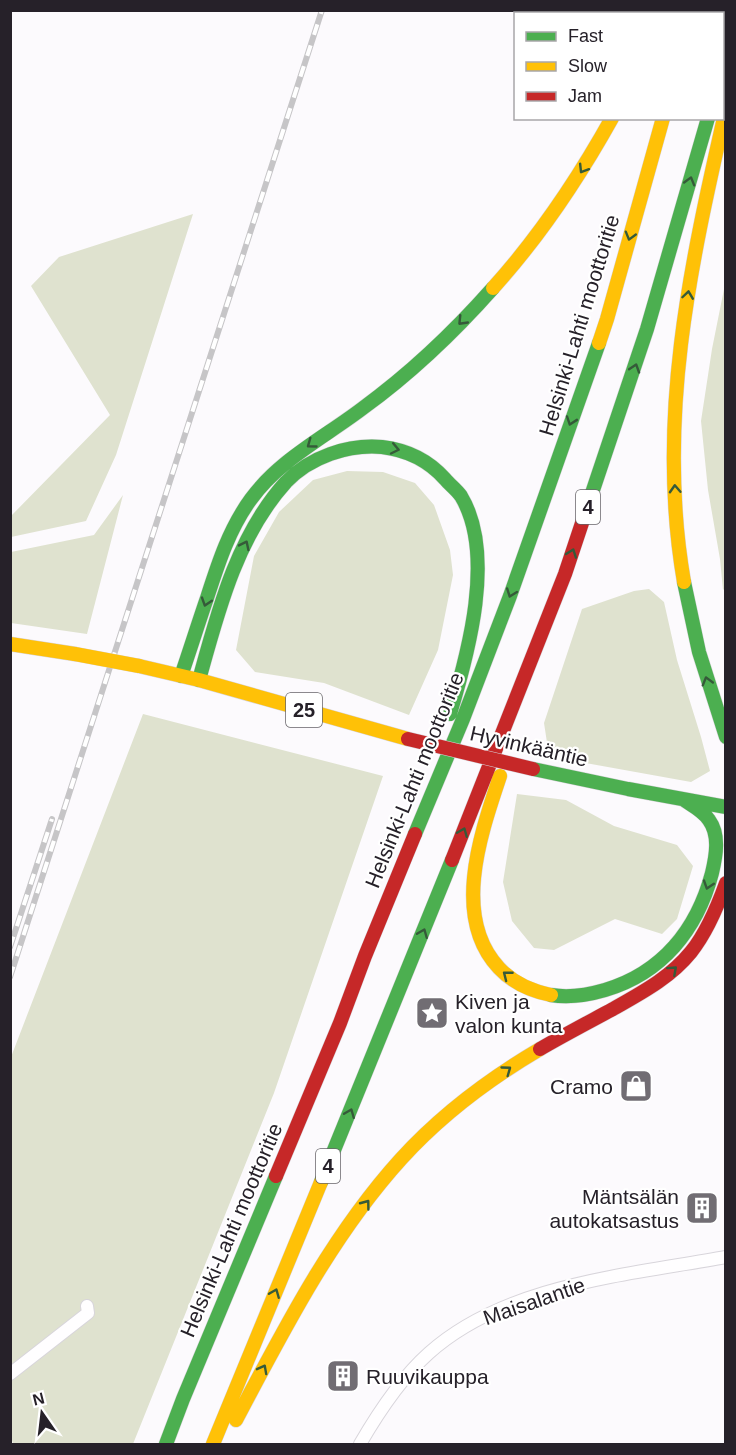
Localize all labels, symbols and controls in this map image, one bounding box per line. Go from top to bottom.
legend [514,12,724,120]
text: Fast [568,26,603,46]
text: Slow [568,56,608,76]
text: Jam [568,86,602,106]
one-way arrow [579,163,591,173]
one-way arrow [683,176,695,187]
street label: Helsinki-Lahti moottoritie [534,212,624,438]
one-way arrow [625,230,637,240]
one-way arrow [681,291,694,300]
one-way arrow [458,315,469,325]
one-way arrow [627,363,640,374]
one-way arrow [566,416,579,426]
one-way arrow [307,437,318,448]
one-way arrow [390,442,400,455]
one-way arrow [669,485,682,494]
road number: 4 [576,490,600,524]
one-way arrow [237,541,249,552]
one-way arrow [565,548,578,559]
one-way arrow [505,588,518,598]
one-way arrow [200,596,213,607]
street label: Helsinki-Lahti moottoritie [360,669,468,891]
one-way arrow [702,676,714,687]
road number: 25 [286,693,322,727]
street label: Hyvinkääntie [468,721,590,771]
one-way arrow [456,827,468,838]
one-way arrow [703,879,715,890]
one-way arrow [416,928,428,939]
one-way arrow [666,966,677,977]
one-way arrow [503,971,514,982]
place label: Kiven ja valon kunta [455,990,563,1037]
place icon: Kiven ja valon kunta [414,995,450,1031]
one-way arrow [500,1067,511,1078]
shop icon: Cramo [618,1068,654,1104]
place label: Cramo [550,1075,613,1098]
one-way arrow [342,1108,355,1119]
street label: Helsinki-Lahti moottoritie [175,1120,287,1340]
road number: 4 [316,1149,340,1183]
place label: Mäntsälän autokatsastus [549,1185,679,1232]
building icon: Mäntsälän autokatsastus [684,1190,720,1226]
one-way arrow [358,1199,369,1210]
street label: Maisalantie [480,1273,588,1329]
one-way arrow [268,1289,280,1300]
building icon: Ruuvikauppa [325,1358,361,1394]
one-way arrow [256,1365,267,1376]
place label: Ruuvikauppa [366,1365,489,1388]
north arrow [12,1383,72,1443]
text: N [31,1389,46,1409]

